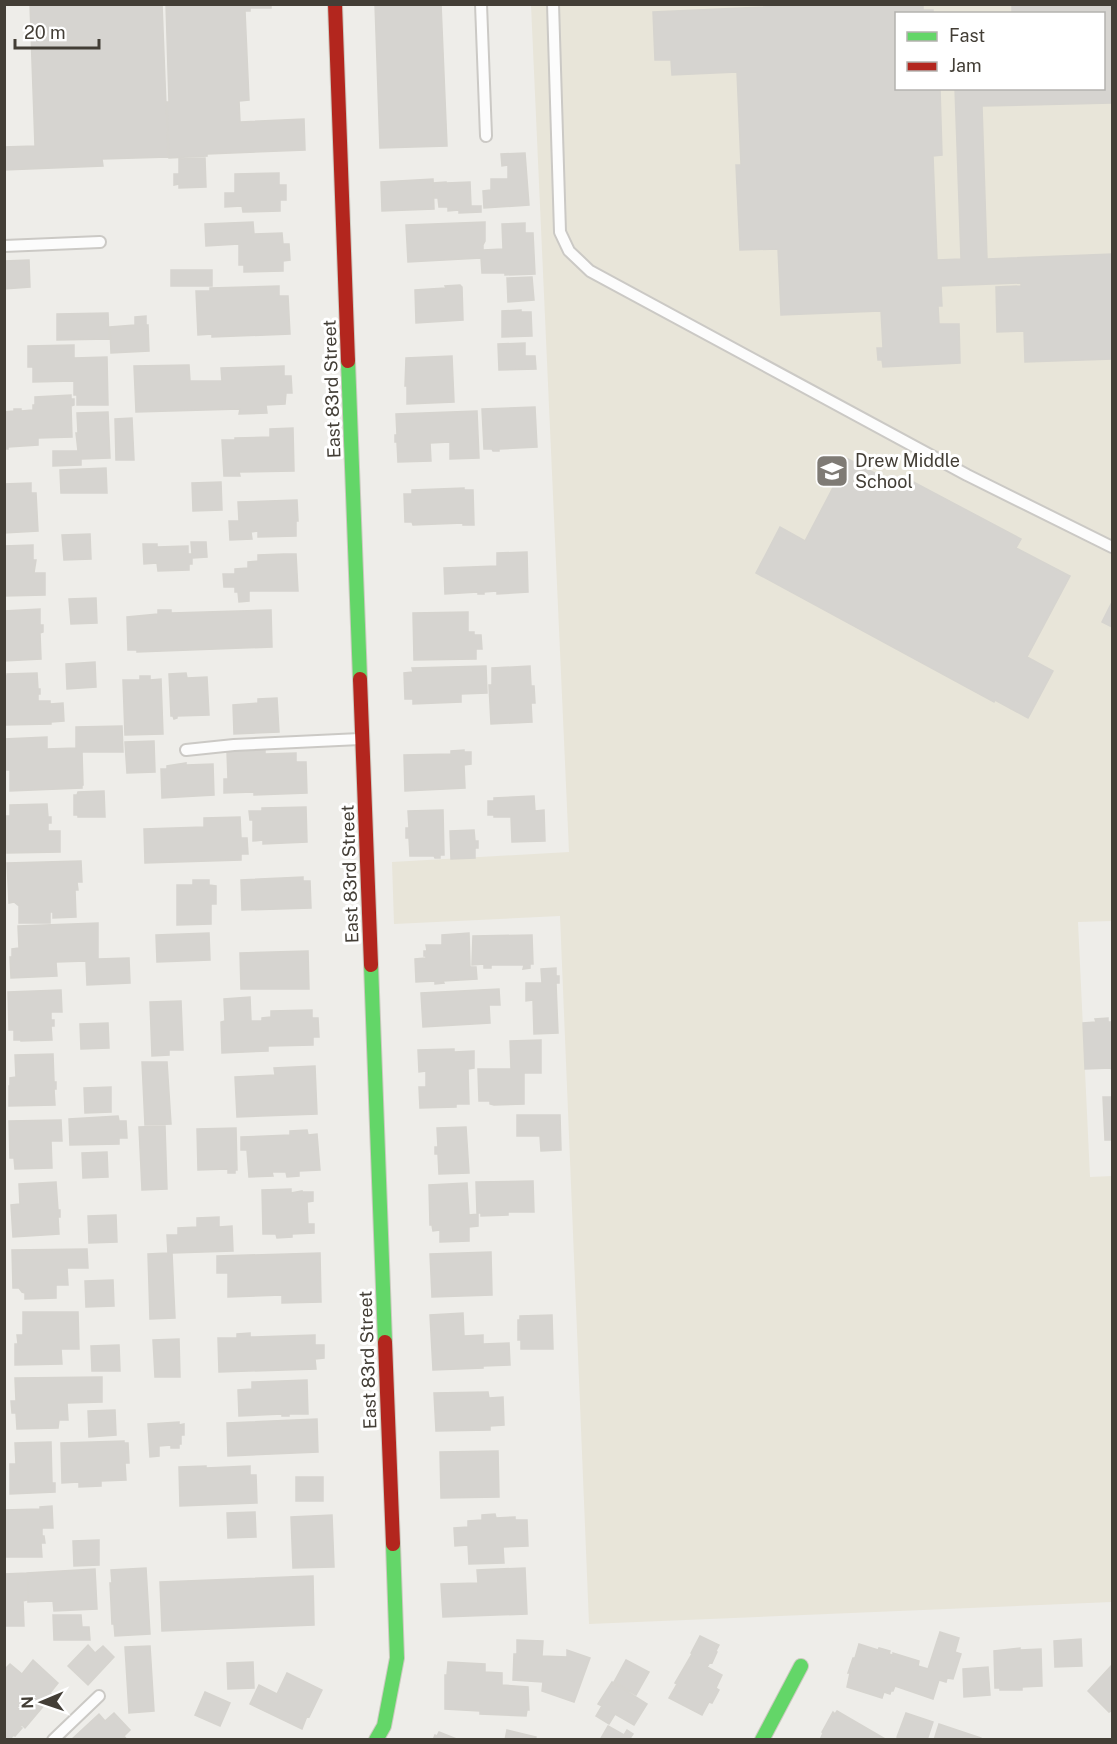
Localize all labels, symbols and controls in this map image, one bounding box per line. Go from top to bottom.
scale bar [15,12,99,50]
legend [895,12,1105,90]
text: 20 m [24,22,66,43]
text: Fast [949,25,985,46]
text: Jam [949,55,982,76]
street label: East 83rd Street [319,319,344,459]
place label: Drew Middle School [855,450,960,492]
school or university icon: Drew Middle School [814,453,850,489]
street label: East 83rd Street [337,804,362,944]
street label: East 83rd Street [355,1290,380,1430]
north arrow [12,1672,72,1732]
text: N [18,1696,37,1709]

